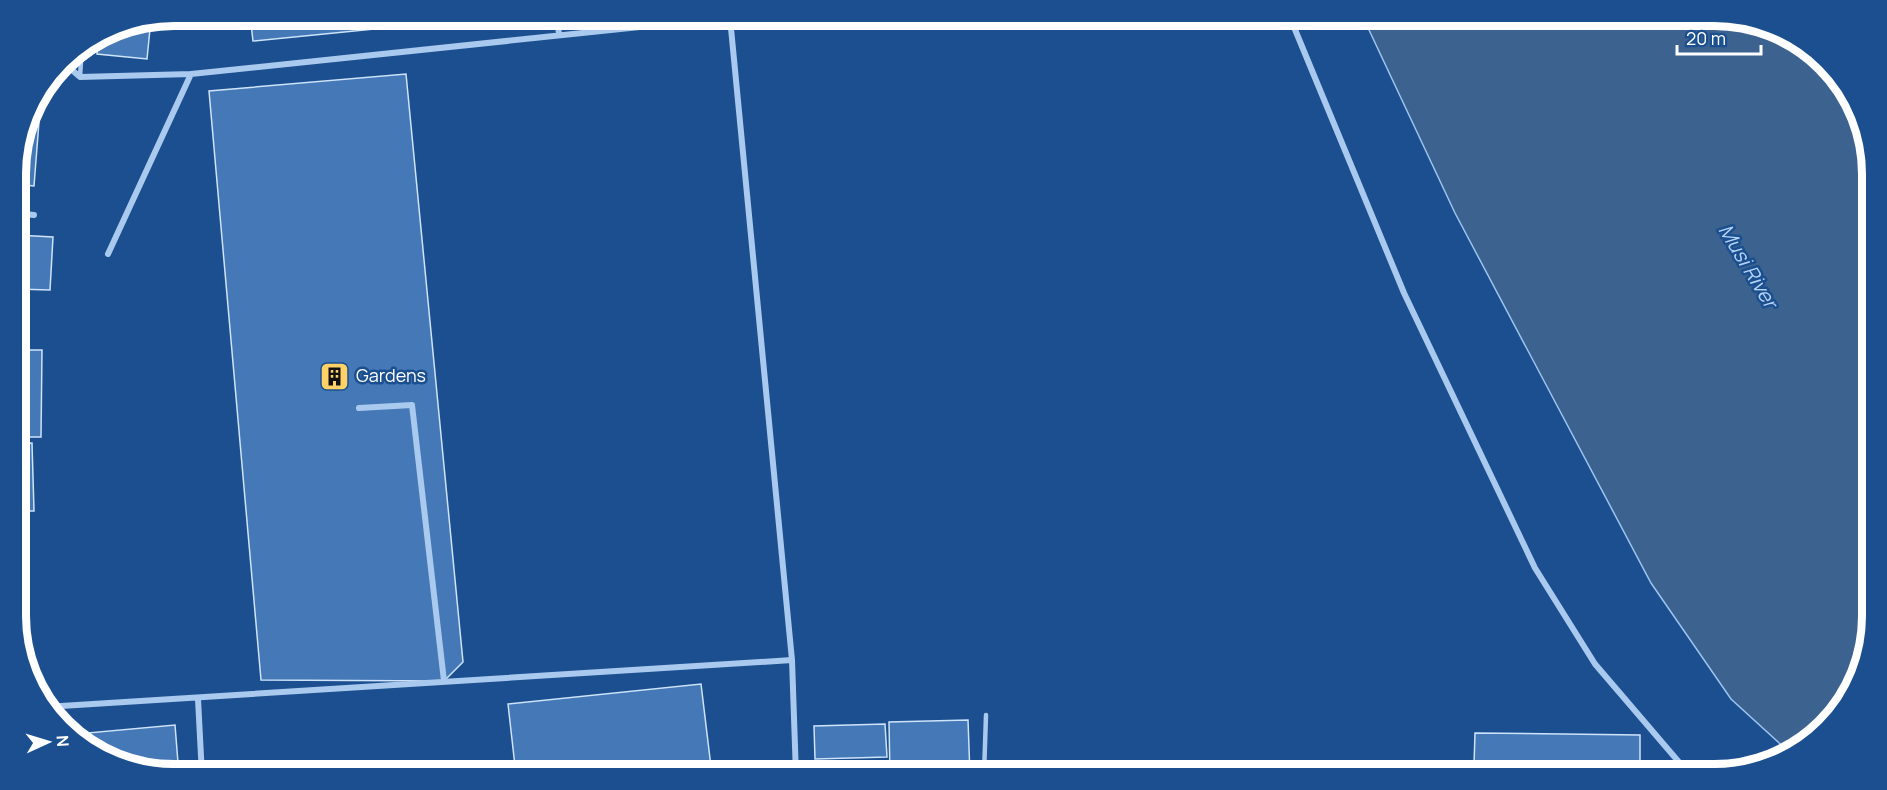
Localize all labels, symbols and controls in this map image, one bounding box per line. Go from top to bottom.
scale bar [1677,18,1761,56]
text: 20 m [1686,26,1726,50]
water label: Musi River [1713,219,1786,315]
building icon: Gardens [319,360,351,392]
place label: Gardens [356,363,426,387]
north arrow [18,712,78,772]
text: N [52,734,74,747]

